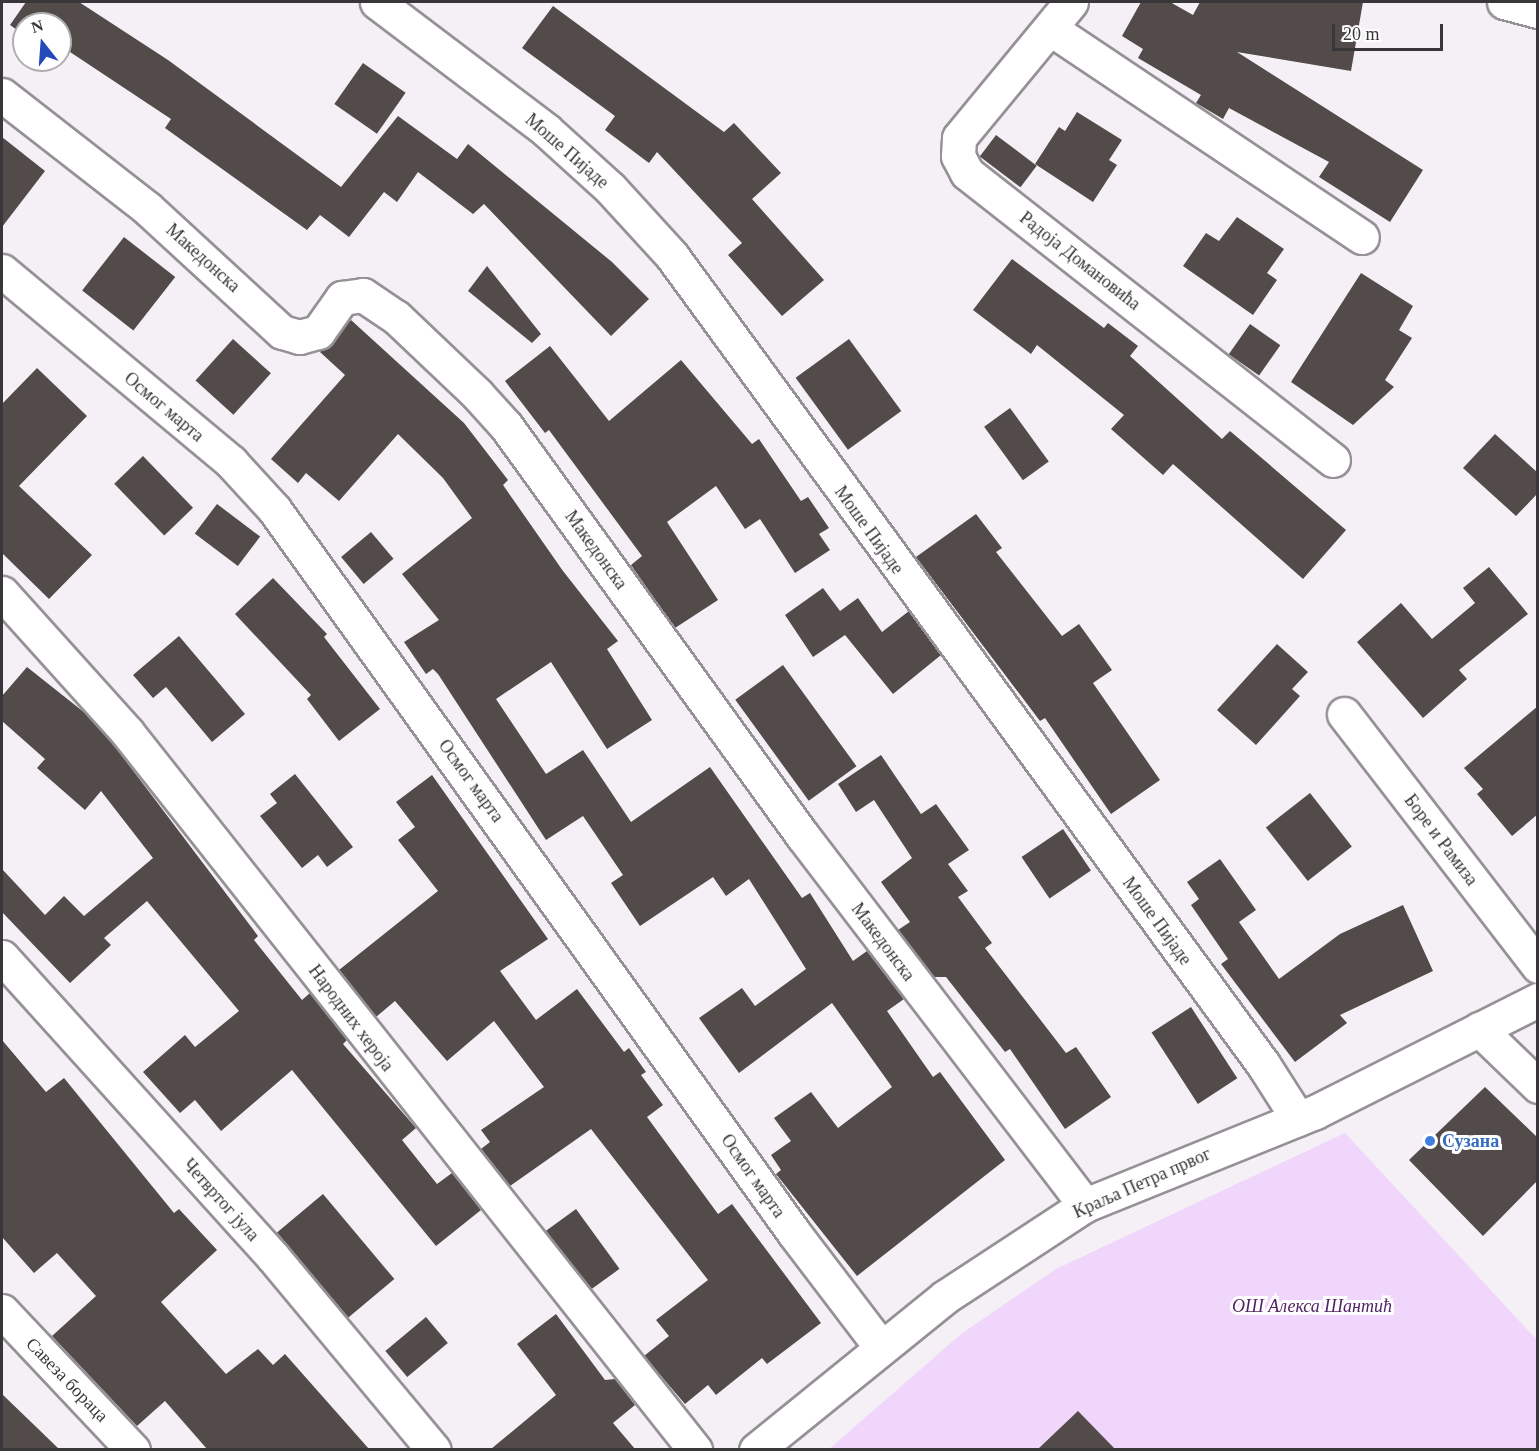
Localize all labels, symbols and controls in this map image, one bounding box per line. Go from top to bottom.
north arrow [12,12,72,72]
scale bar [1335,12,1446,50]
text: N [29,16,45,36]
text: 20 m [1343,24,1380,44]
street label: Моше Пијаде [521,109,613,193]
street label: Радоја Домановића [1015,207,1145,315]
street label: Македонска [161,219,245,297]
street label: Осмог марта [120,367,208,447]
street label: Моше Пијаде [830,482,908,578]
street label: Македонска [560,506,632,594]
street label: Осмог марта [434,735,508,827]
street label: Боре и Рамиза [1400,790,1482,890]
street label: Моше Пијаде [1118,873,1196,969]
street label: Македонска [847,899,919,985]
street label: Народних хероја [304,960,398,1076]
street label: Осмог марта [716,1130,790,1222]
place label: Сузана [1442,1130,1499,1152]
marker: Сузана [1423,1134,1437,1148]
street label: Краља Петра првог [1070,1143,1214,1223]
street label: Четвртог јула [178,1154,264,1246]
park label: ОШ Алекса Шантић [1232,1295,1392,1317]
street label: Савеза бораца [21,1333,113,1427]

